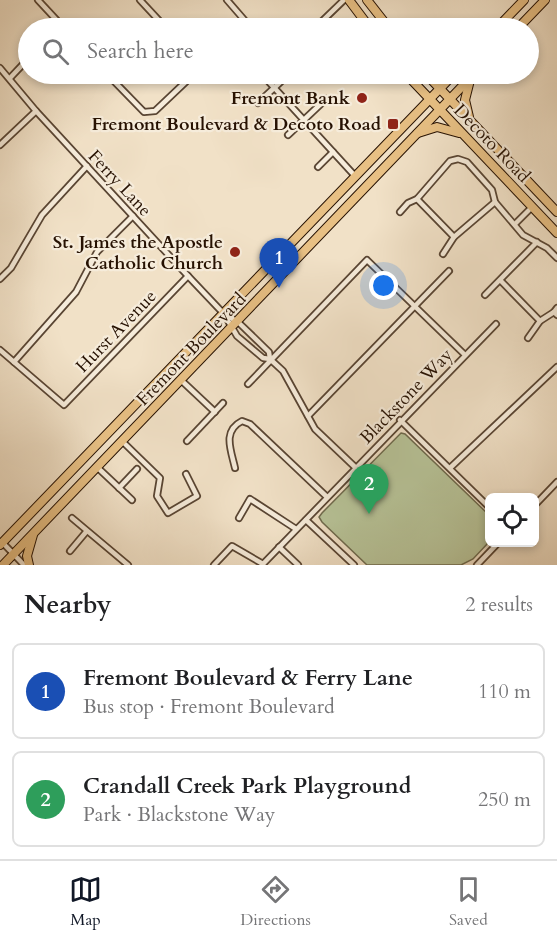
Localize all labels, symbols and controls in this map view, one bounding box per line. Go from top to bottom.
search box [18,18,539,84]
icon: search [39,35,72,68]
text: Search here [87,36,194,66]
place label: Fremont Bank [231,86,351,111]
marker: Fremont Bank [355,91,369,105]
street label: Decoto Road [448,99,536,188]
place label: Fremont Boulevard & Decoto Road [92,112,382,137]
marker: Fremont Boulevard & Decoto Road [386,117,400,131]
street label: Ferry Lane [82,144,157,222]
place label: St. James the Apostle Catholic Church [53,230,223,276]
pin: 1 [260,238,298,288]
marker: St. James the Apostle Catholic Church [228,245,242,259]
your location [369,271,398,300]
street label: Hurst Avenue [70,284,162,378]
street label: Fremont Boulevard [131,287,252,411]
street label: Blackstone Way [354,343,459,450]
pin: 2 [350,464,388,514]
map controls [485,493,539,547]
button: locate [485,493,539,547]
text: Nearby [24,587,112,622]
text: 2 results [465,591,533,618]
text: Fremont Boulevard & Ferry Lane [83,663,413,693]
text: 1 [40,678,51,705]
text: 110 m [478,678,531,705]
text: Bus stop · Fremont Boulevard [83,693,335,720]
text: Crandall Creek Park Playground [83,771,411,801]
text: 2 [40,786,51,813]
text: 250 m [478,786,531,813]
text: Park · Blackstone Way [83,801,275,828]
tab: Map [69,873,102,931]
tab: Directions [240,873,311,931]
tab: Saved [449,873,488,931]

